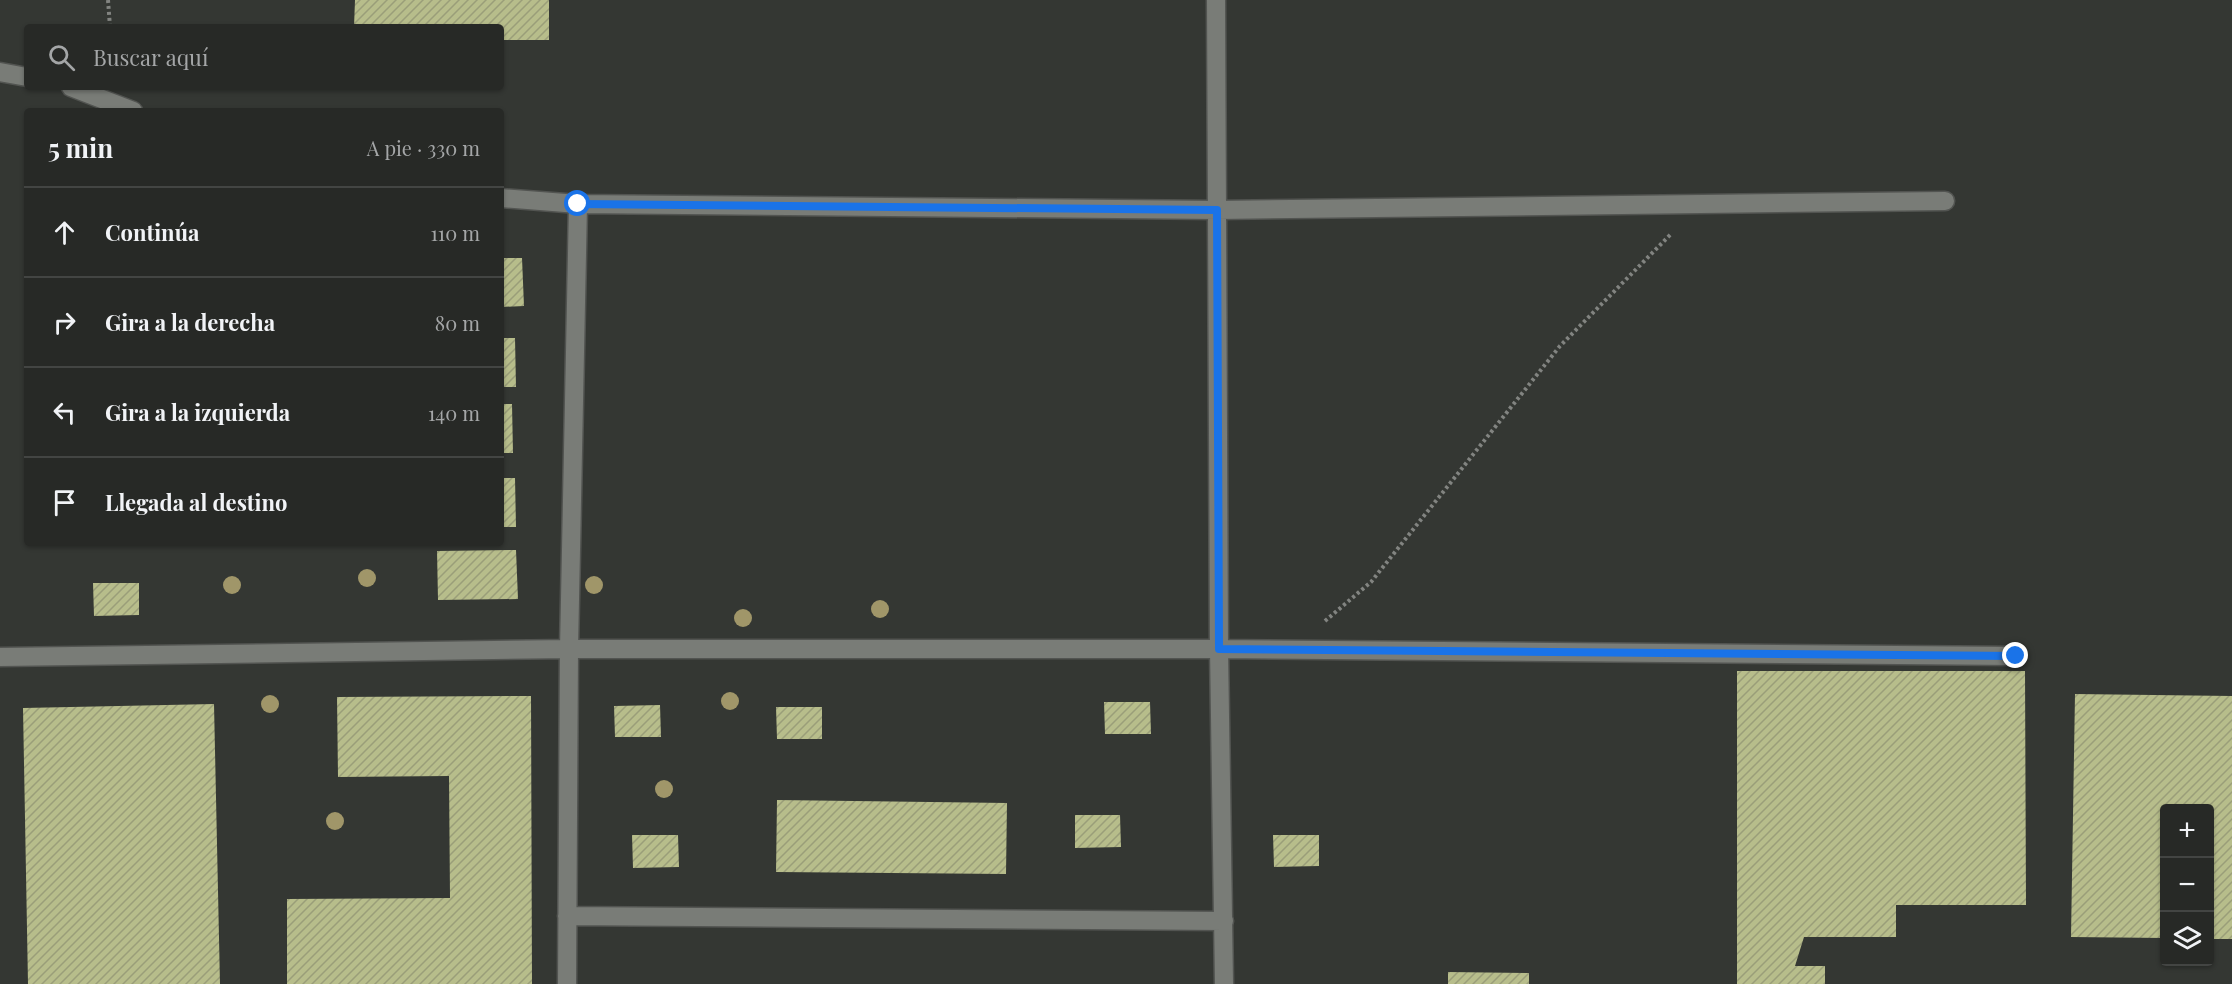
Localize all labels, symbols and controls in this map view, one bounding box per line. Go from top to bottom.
search box [24,24,504,90]
icon: search [45,41,78,74]
text: Buscar aquí [93,42,208,72]
text: 5 min [48,130,113,165]
text: A pie · 330 m [367,134,480,161]
route start [564,190,590,216]
icon: ahead [48,216,81,249]
text: Continúa [105,217,199,247]
text: 110 m [430,219,480,246]
icon: right [48,306,81,339]
text: Gira a la derecha [105,307,275,337]
text: 80 m [435,309,480,336]
icon: left [48,396,81,429]
text: Gira a la izquierda [105,397,290,427]
text: 140 m [428,399,480,426]
icon: arrive [48,486,81,519]
text: Llegada al destino [105,487,287,517]
route end [2002,642,2028,668]
map controls [2160,804,2214,966]
button: + [2160,804,2214,858]
button: − [2160,858,2214,912]
button: layers [2160,912,2214,966]

